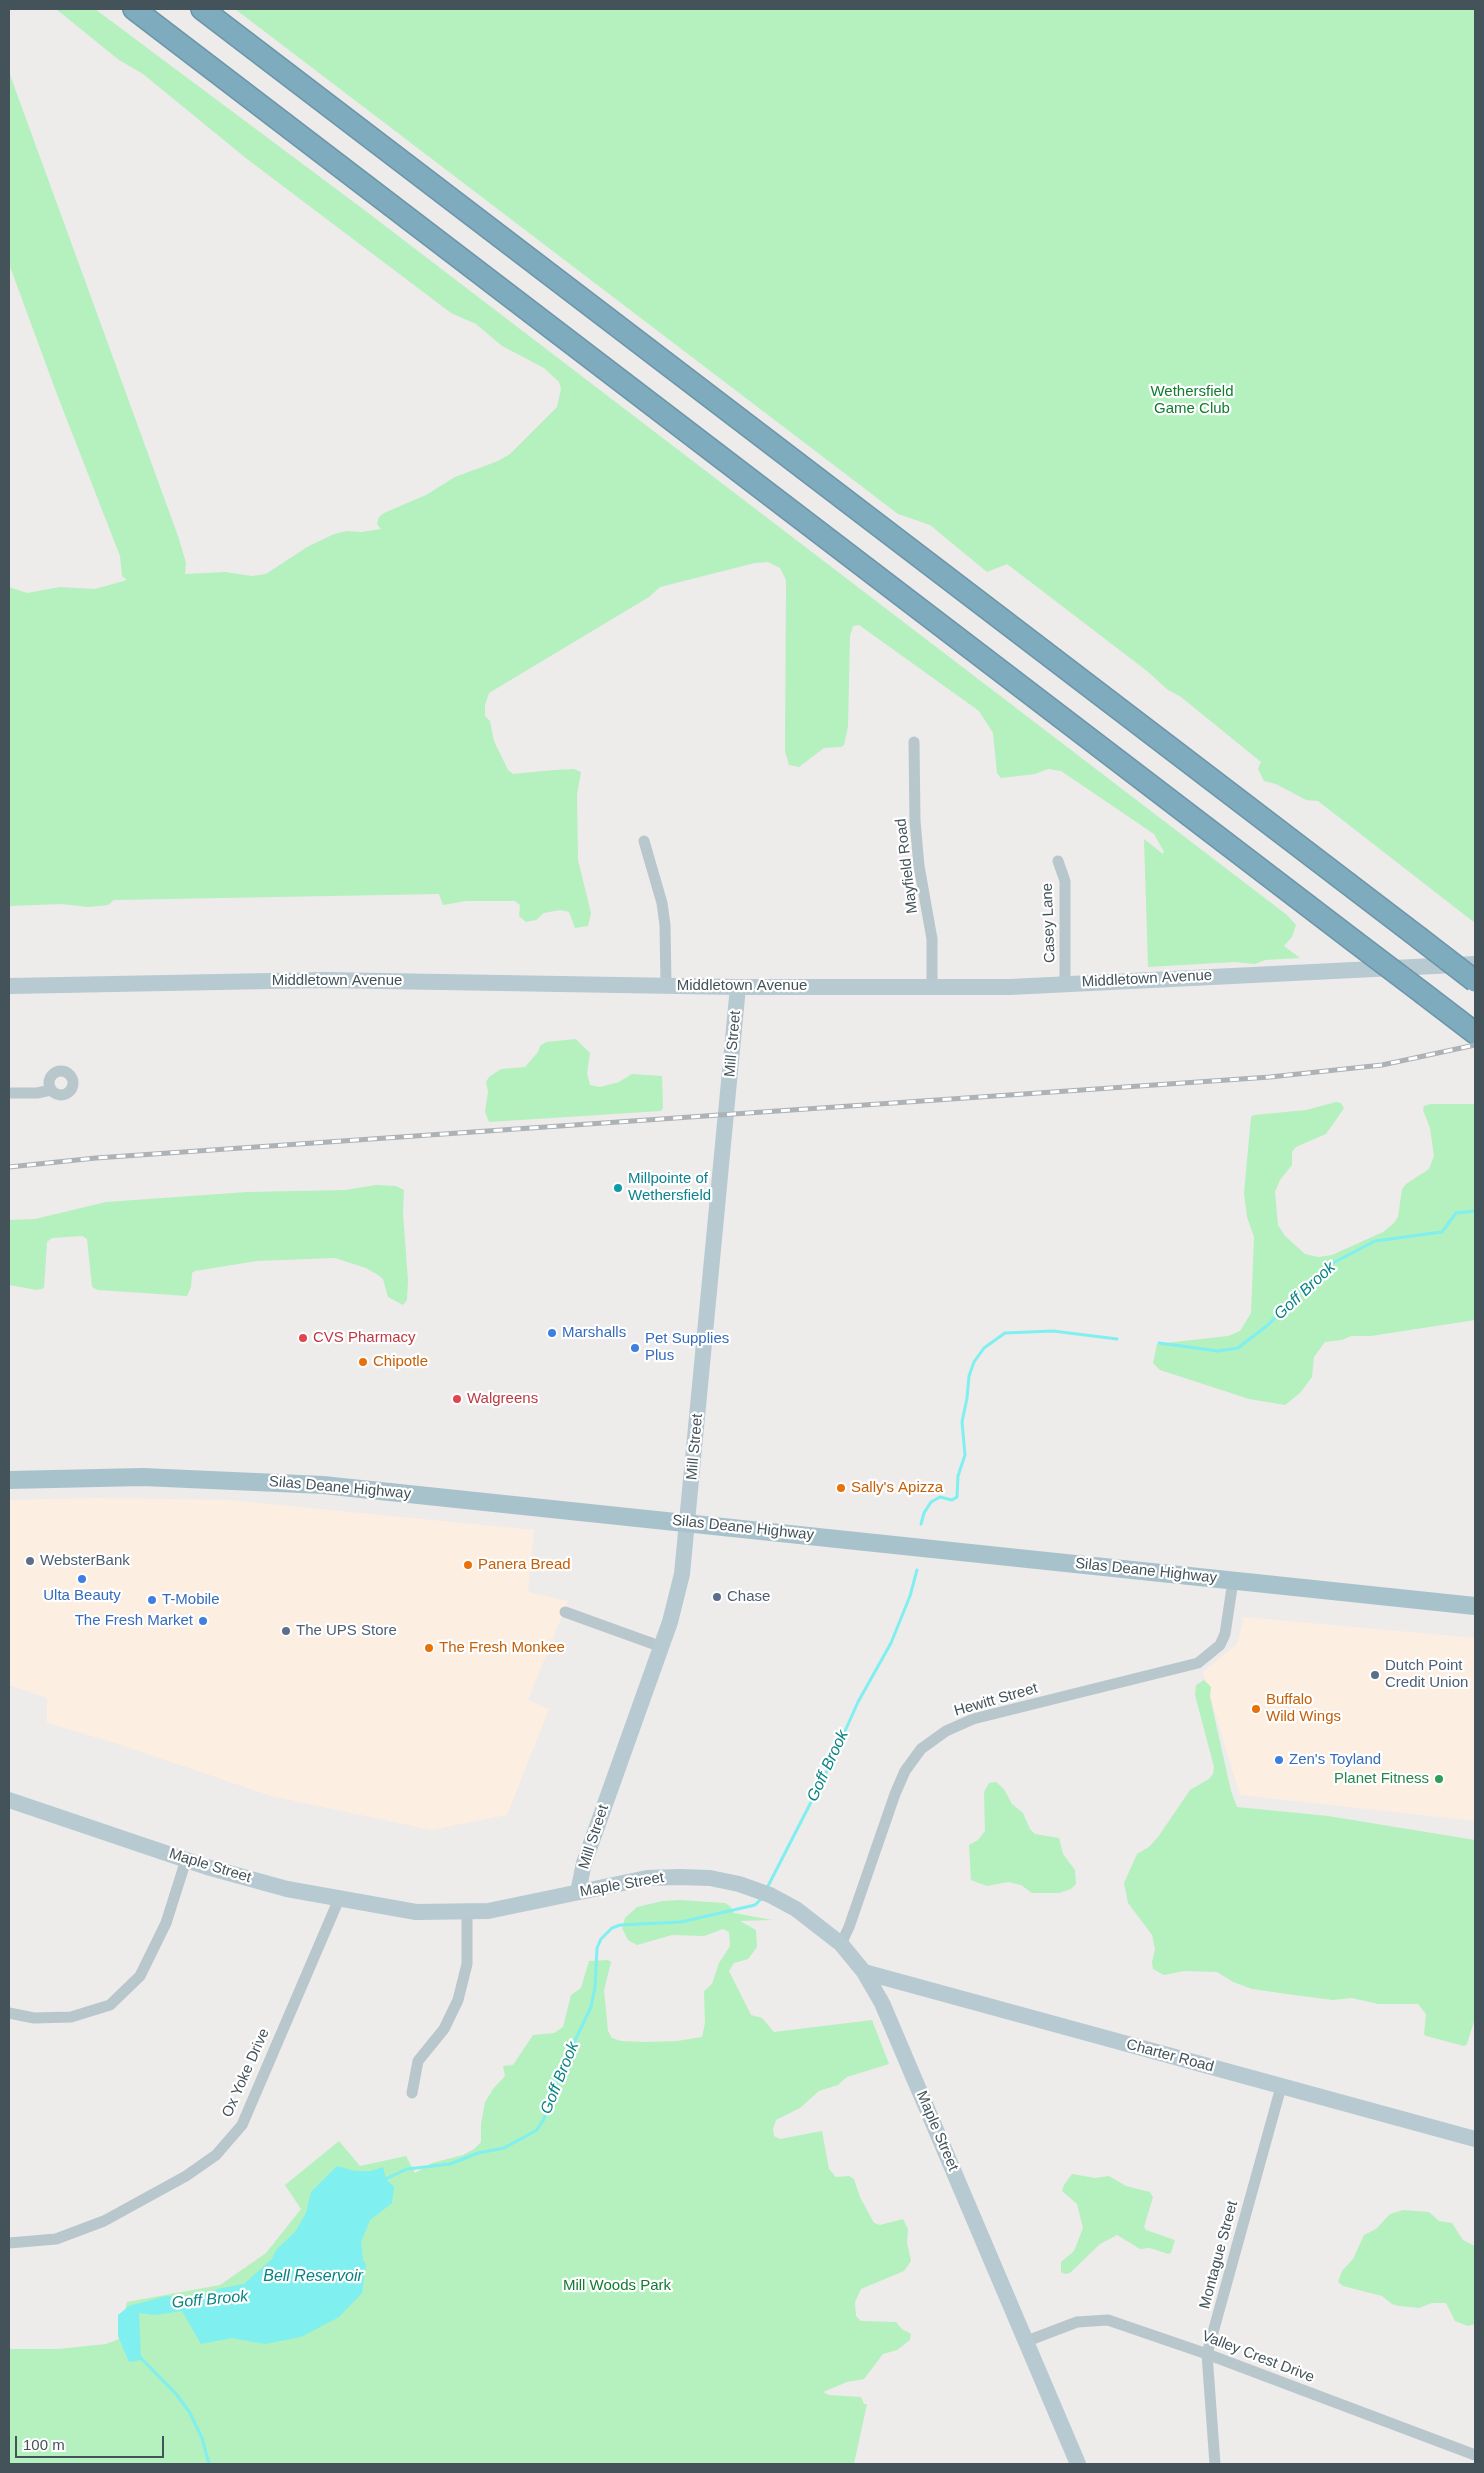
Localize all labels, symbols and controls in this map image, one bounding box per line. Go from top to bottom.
park label: Wethersfield Game Club [1150,383,1234,418]
street label: Mayfield Road [892,817,922,915]
street label: Casey Lane [1039,883,1059,963]
street label: Middletown Avenue [1081,967,1213,991]
street label: Middletown Avenue [272,972,402,990]
street label: Middletown Avenue [677,977,807,995]
street label: Mill Street [721,1010,745,1078]
place label: Millpointe of Wethersfield [628,1170,711,1205]
marker: Millpointe of Wethersfield [612,1182,624,1194]
water label: Goff Brook [1270,1258,1340,1324]
place label: Marshalls [562,1324,626,1342]
marker: Marshalls [546,1327,558,1339]
place label: CVS Pharmacy [313,1329,416,1347]
place label: Pet Supplies Plus [645,1330,729,1365]
marker: CVS Pharmacy [297,1332,309,1344]
marker: Pet Supplies Plus [629,1342,641,1354]
place label: Chipotle [373,1353,428,1371]
marker: Chipotle [357,1356,369,1368]
place label: Walgreens [467,1390,538,1408]
marker: Walgreens [451,1393,463,1405]
street label: Mill Street [683,1413,707,1481]
street label: Silas Deane Highway [268,1473,412,1503]
place label: Sally's Apizza [851,1479,943,1497]
marker: Sally's Apizza [835,1482,847,1494]
street label: Silas Deane Highway [671,1512,815,1544]
place label: WebsterBank [40,1552,130,1570]
marker: WebsterBank [24,1555,36,1567]
street label: Silas Deane Highway [1074,1555,1218,1587]
place label: Panera Bread [478,1556,571,1574]
marker: Panera Bread [462,1559,474,1571]
marker: Ulta Beauty [76,1573,88,1585]
place label: Ulta Beauty [43,1587,121,1605]
place label: Chase [727,1588,770,1606]
place label: T-Mobile [162,1591,220,1609]
marker: Chase [711,1591,723,1603]
marker: T-Mobile [146,1594,158,1606]
place label: The Fresh Market [75,1612,193,1630]
marker: The Fresh Market [197,1615,209,1627]
place label: The UPS Store [296,1622,397,1640]
marker: The UPS Store [280,1625,292,1637]
place label: The Fresh Monkee [439,1639,565,1657]
marker: The Fresh Monkee [423,1642,435,1654]
place label: Dutch Point Credit Union [1385,1657,1468,1692]
marker: Dutch Point Credit Union [1369,1669,1381,1681]
street label: Hewitt Street [952,1680,1040,1720]
place label: Buffalo Wild Wings [1266,1691,1341,1726]
marker: Buffalo Wild Wings [1250,1703,1262,1715]
water label: Goff Brook [803,1727,853,1805]
place label: Zen's Toyland [1289,1751,1381,1769]
marker: Zen's Toyland [1273,1754,1285,1766]
place label: Planet Fitness [1334,1770,1429,1788]
marker: Planet Fitness [1433,1773,1445,1785]
street label: Mill Street [575,1803,613,1871]
street label: Maple Street [167,1845,253,1887]
street label: Maple Street [579,1869,665,1901]
street label: Ox Yoke Drive [218,2026,274,2120]
street label: Charter Road [1124,2036,1216,2076]
water label: Goff Brook [537,2039,583,2117]
street label: Maple Street [912,2088,962,2174]
street label: Montague Street [1196,2199,1242,2311]
water label: Bell Reservoir [263,2267,363,2287]
park label: Mill Woods Park [563,2277,671,2295]
water label: Goff Brook [171,2287,249,2313]
street label: Valley Crest Drive [1199,2327,1317,2387]
scale bar [18,2426,166,2458]
text: 100 m [23,2436,65,2453]

